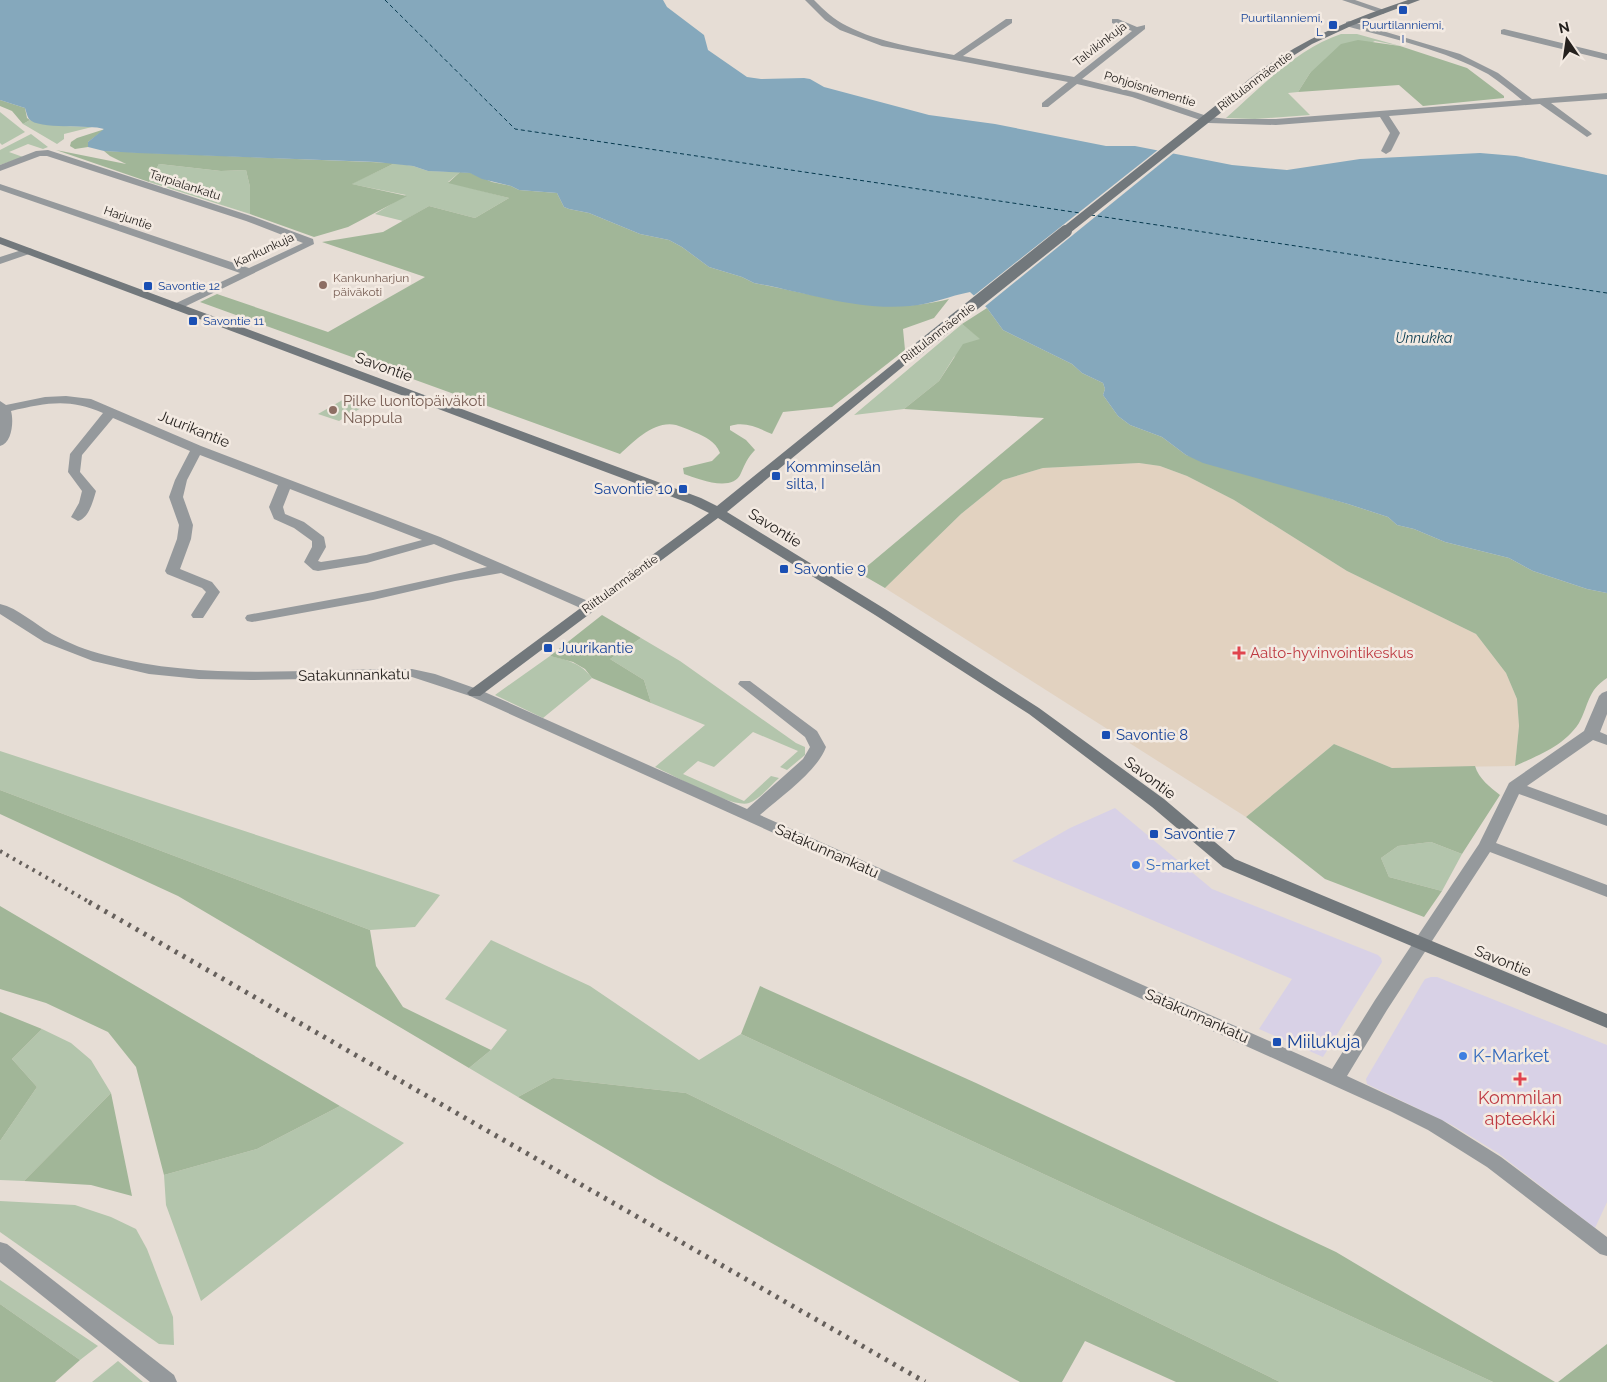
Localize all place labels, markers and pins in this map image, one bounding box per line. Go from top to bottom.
marker: Puurtilanniemi, I [1397,4,1409,16]
place label: Puurtilanniemi, L [1241,11,1323,39]
place label: Puurtilanniemi, I [1362,18,1444,46]
marker: Puurtilanniemi, L [1327,19,1339,31]
place label: Kankunharjun päiväkoti [333,271,409,299]
place label: Savontie 12 [158,279,220,293]
marker: Kankunharjun päiväkoti [317,279,329,291]
marker: Savontie 12 [142,280,154,292]
place label: Savontie 11 [203,314,264,328]
marker: Savontie 11 [187,315,199,327]
place label: Pilke luontopäiväkoti Nappula [343,392,486,427]
marker: Pilke luontopäiväkoti Nappula [327,404,339,416]
place label: Komminselän silta, I [786,458,881,493]
marker: Komminselän silta, I [770,470,782,482]
place label: Savontie 10 [594,480,673,498]
marker: Savontie 10 [677,483,689,495]
place label: Savontie 9 [794,560,866,578]
marker: Savontie 9 [778,563,790,575]
place label: Juurikantie [558,639,634,657]
marker: Juurikantie [542,642,554,654]
place label: Aalto-hyvinvointikeskus [1250,644,1414,662]
marker: Aalto-hyvinvointikeskus [1232,646,1246,660]
place label: Savontie 8 [1116,726,1188,744]
marker: Savontie 8 [1100,729,1112,741]
place label: Savontie 7 [1164,825,1235,843]
marker: Savontie 7 [1148,828,1160,840]
place label: S-market [1146,856,1210,874]
marker: S-market [1130,859,1142,871]
place label: Miilukuja [1287,1031,1360,1052]
marker: Miilukuja [1271,1036,1283,1048]
place label: K-Market [1473,1045,1549,1066]
marker: K-Market [1457,1050,1469,1062]
marker: Kommilan apteekki [1514,1073,1526,1085]
place label: Kommilan apteekki [1478,1087,1562,1129]

